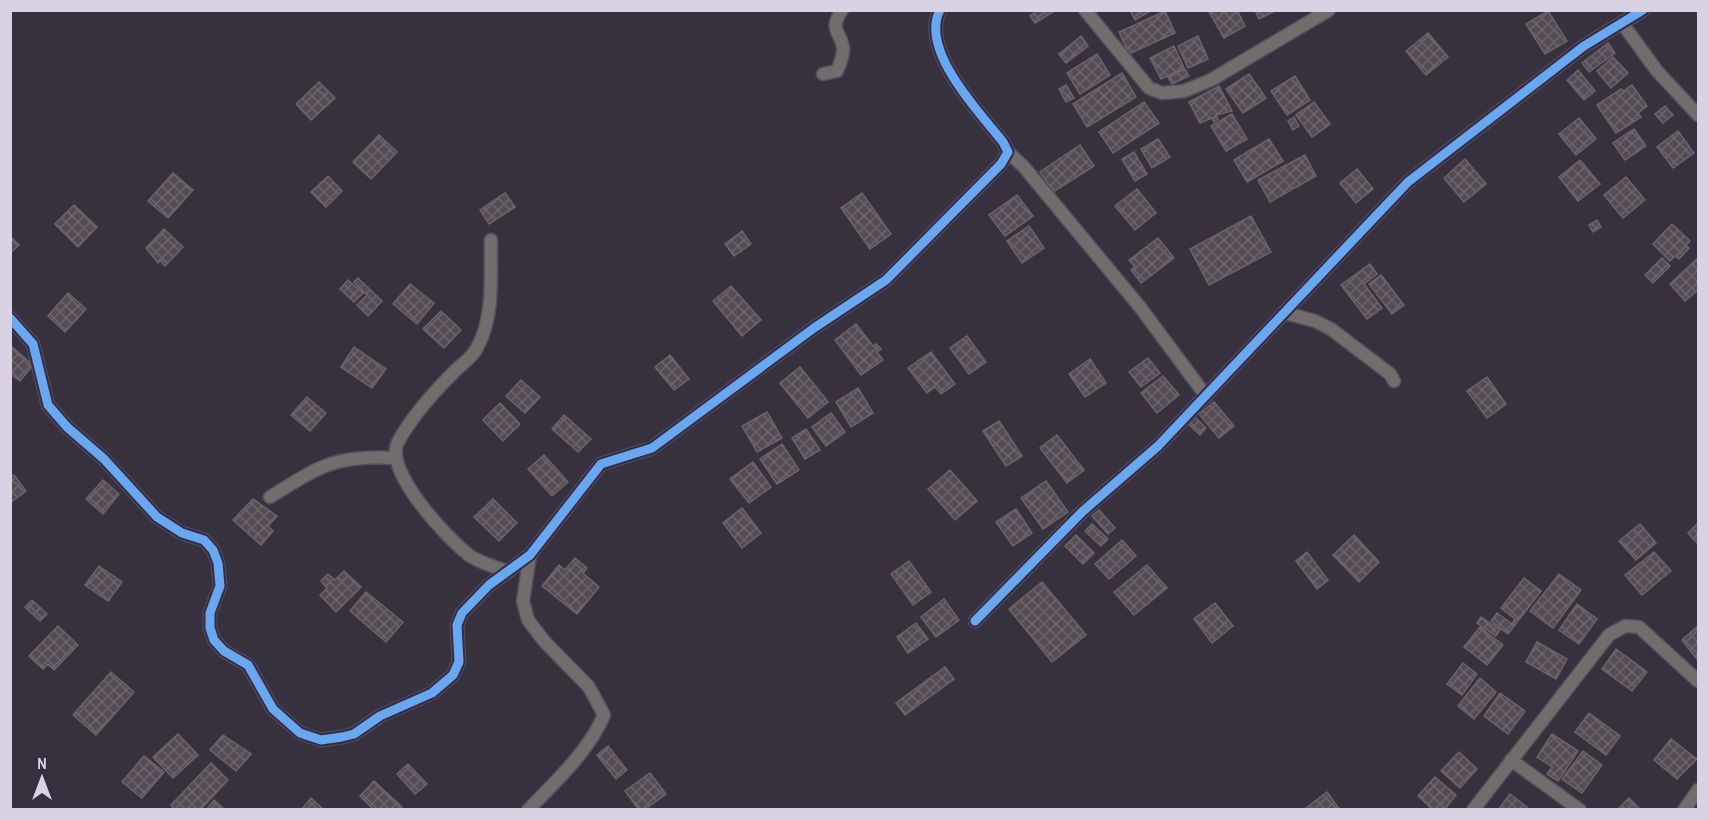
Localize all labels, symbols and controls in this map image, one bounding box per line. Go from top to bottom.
north arrow [12,748,72,808]
text: N [37,752,47,774]

